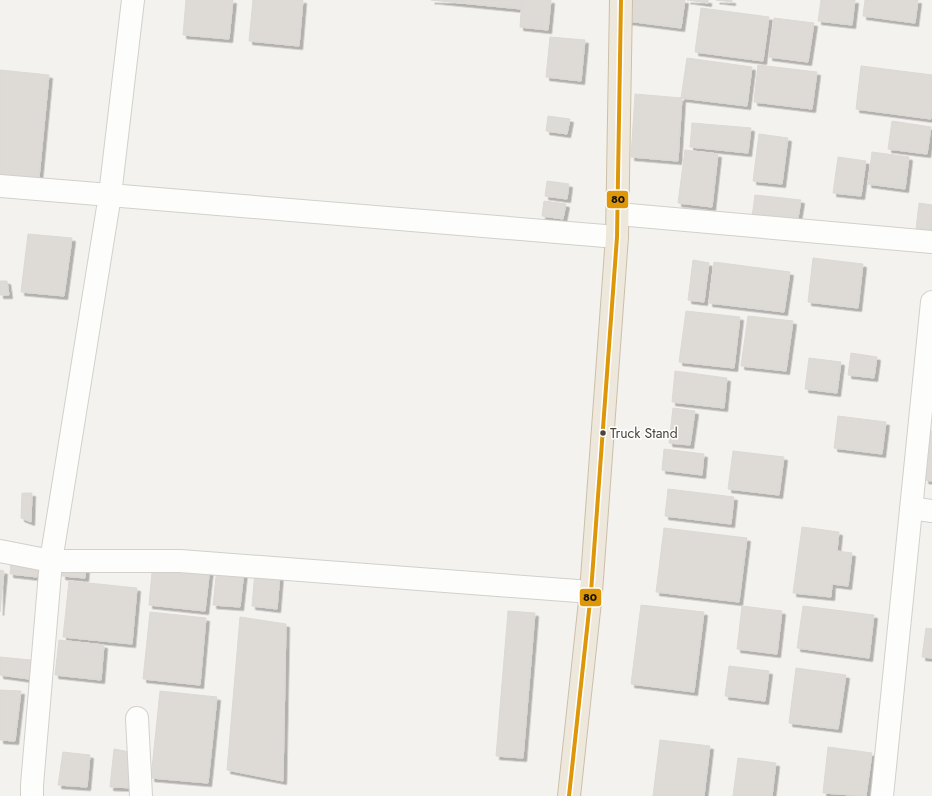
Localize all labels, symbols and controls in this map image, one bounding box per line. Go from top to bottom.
line badge: 80 [606,190,629,209]
text: 80 [611,191,625,207]
place label: Truck Stand [610,423,678,443]
marker: Truck Stand [598,428,608,438]
line badge: 80 [579,588,602,607]
text: 80 [583,589,597,605]

